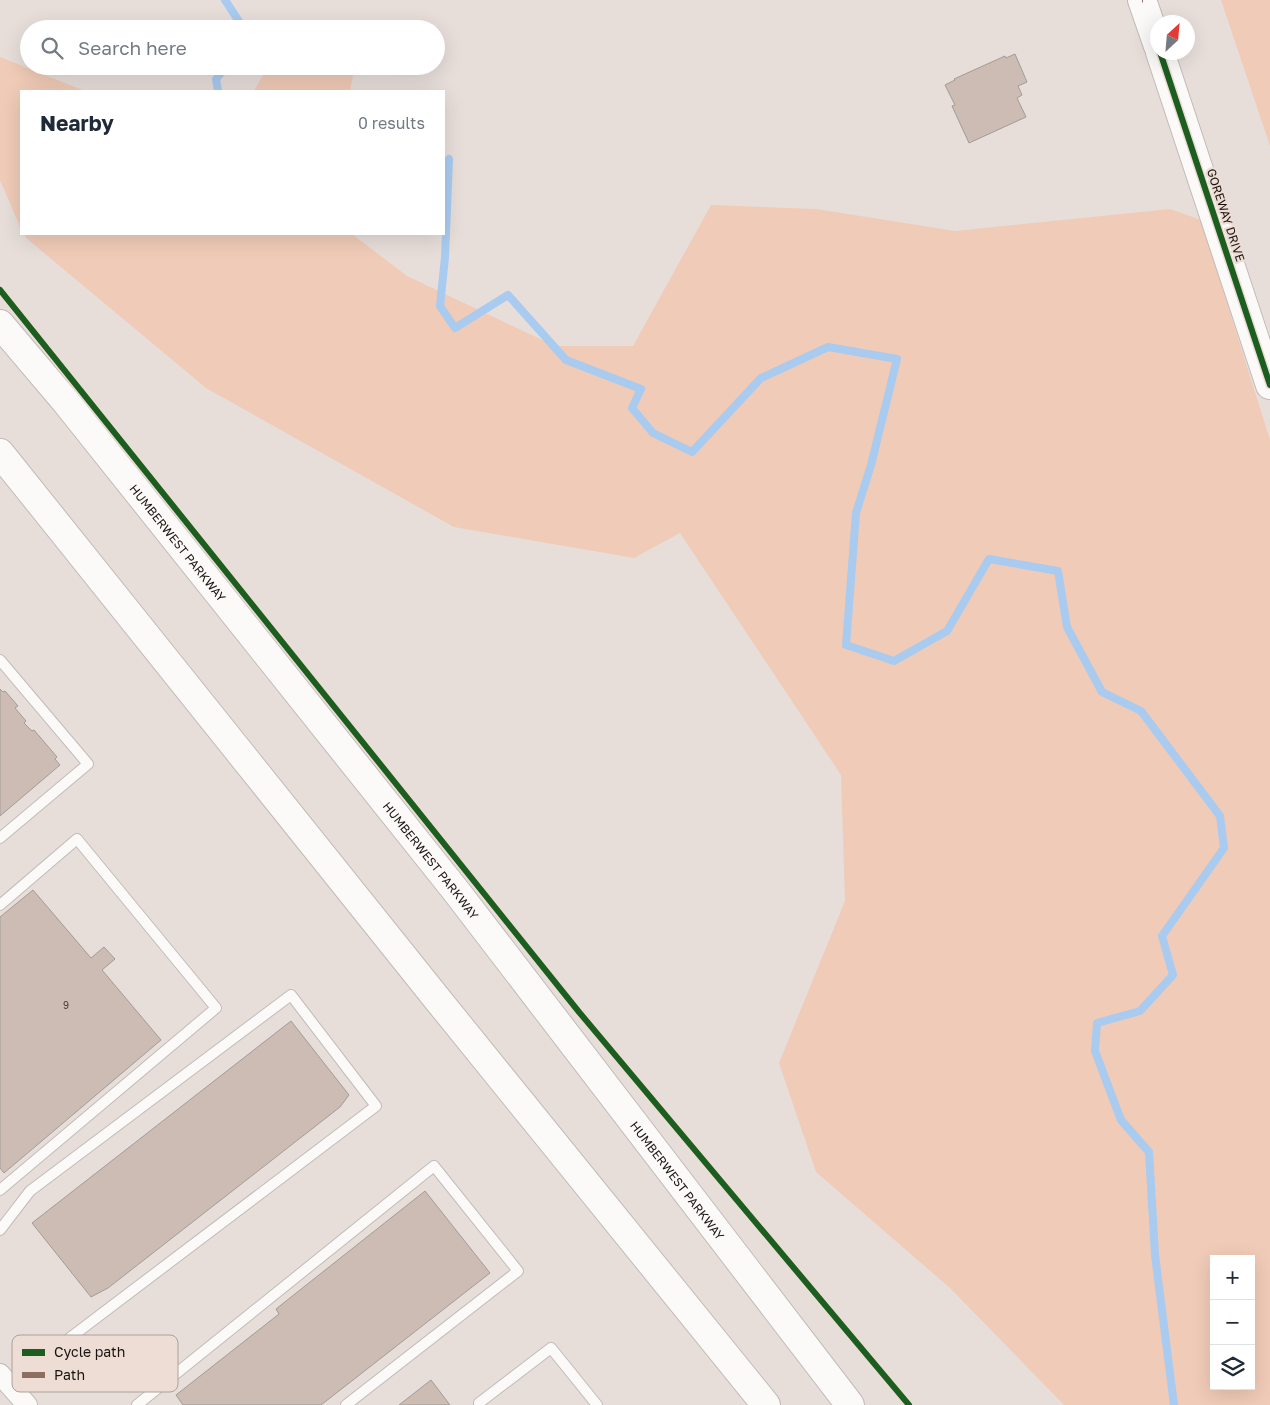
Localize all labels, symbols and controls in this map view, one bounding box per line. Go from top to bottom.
north arrow [1150,15,1195,60]
search box [20,20,445,75]
icon: search [38,34,66,62]
text: Search here [78,36,187,59]
text: Nearby [40,110,114,136]
text: 0 results [358,113,425,133]
street label: GOREWAY DRIVE [1204,167,1248,263]
street label: HUMBERWEST PARKWAY [127,481,230,604]
street label: HUMBERWEST PARKWAY [380,798,482,922]
house number: 9 [63,999,69,1011]
street label: HUMBERWEST PARKWAY [627,1118,728,1243]
map controls [1210,1255,1255,1390]
button: + [1210,1255,1255,1300]
button: − [1210,1300,1255,1345]
legend [12,1335,178,1392]
text: Cycle path [54,1343,125,1360]
button: layers [1210,1345,1255,1390]
text: Path [54,1366,85,1383]

